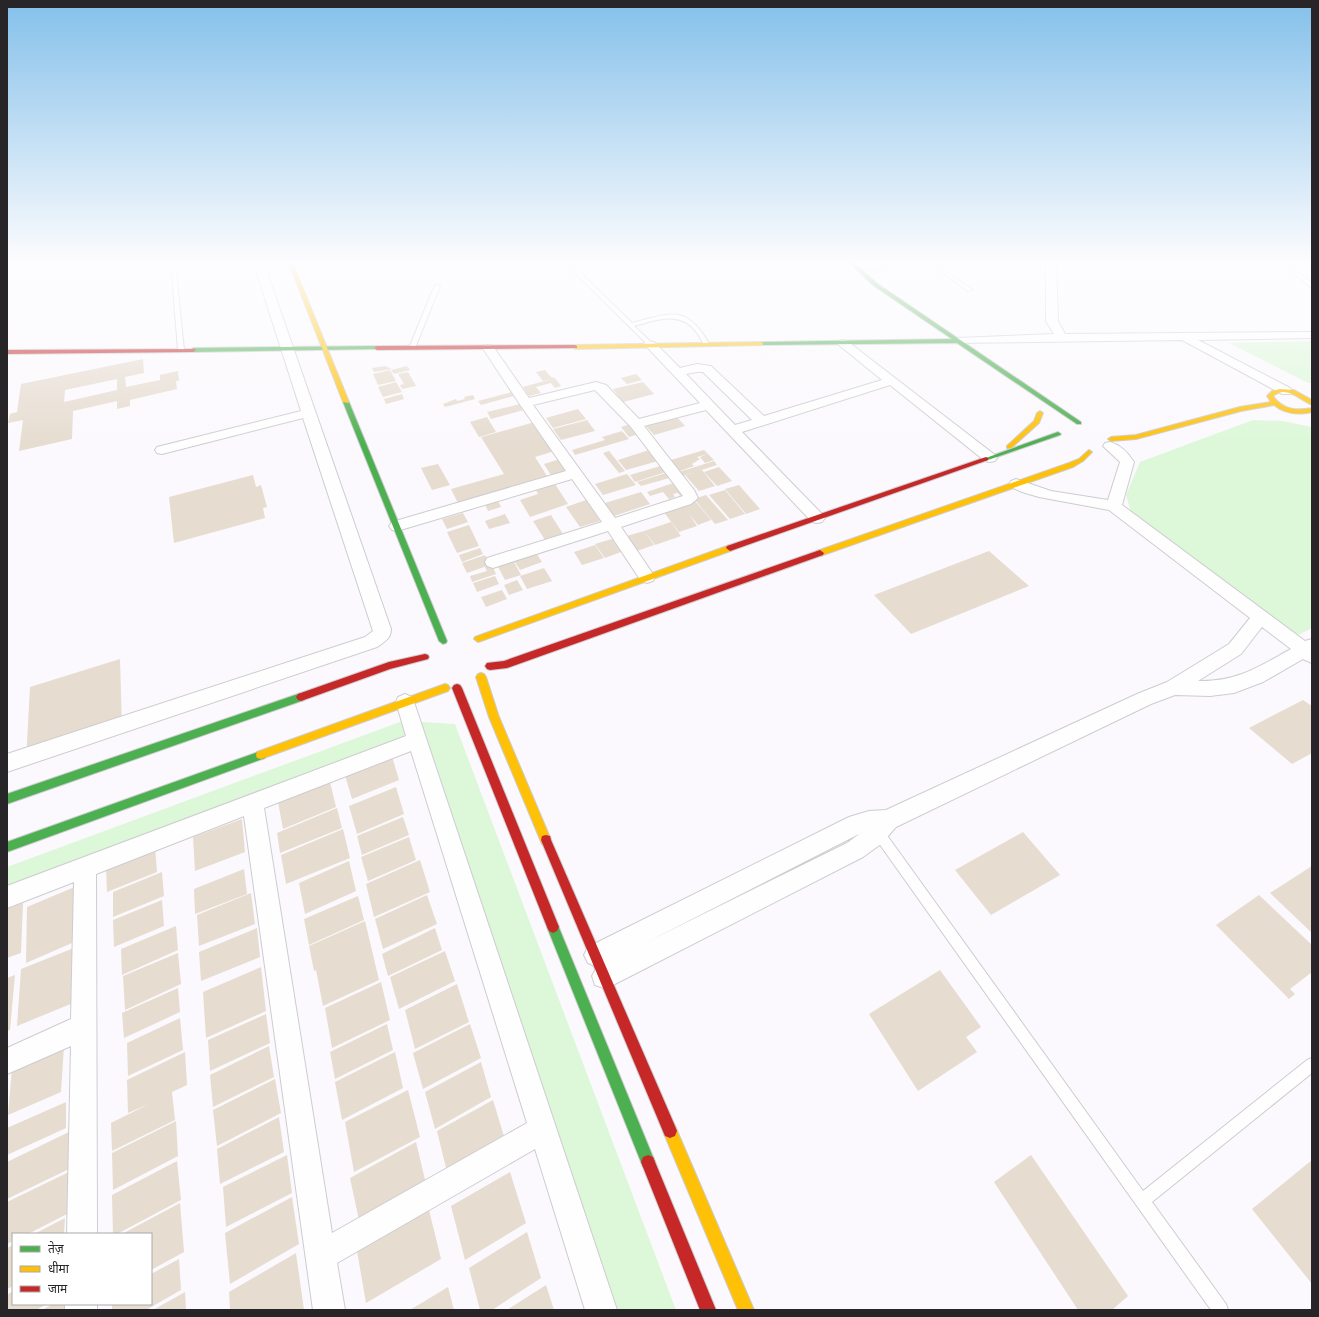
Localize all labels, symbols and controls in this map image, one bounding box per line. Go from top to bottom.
legend [12,1233,152,1305]
text: तेज़ [48,1241,65,1255]
text: धीमा [48,1261,70,1275]
text: जाम [48,1282,68,1295]

